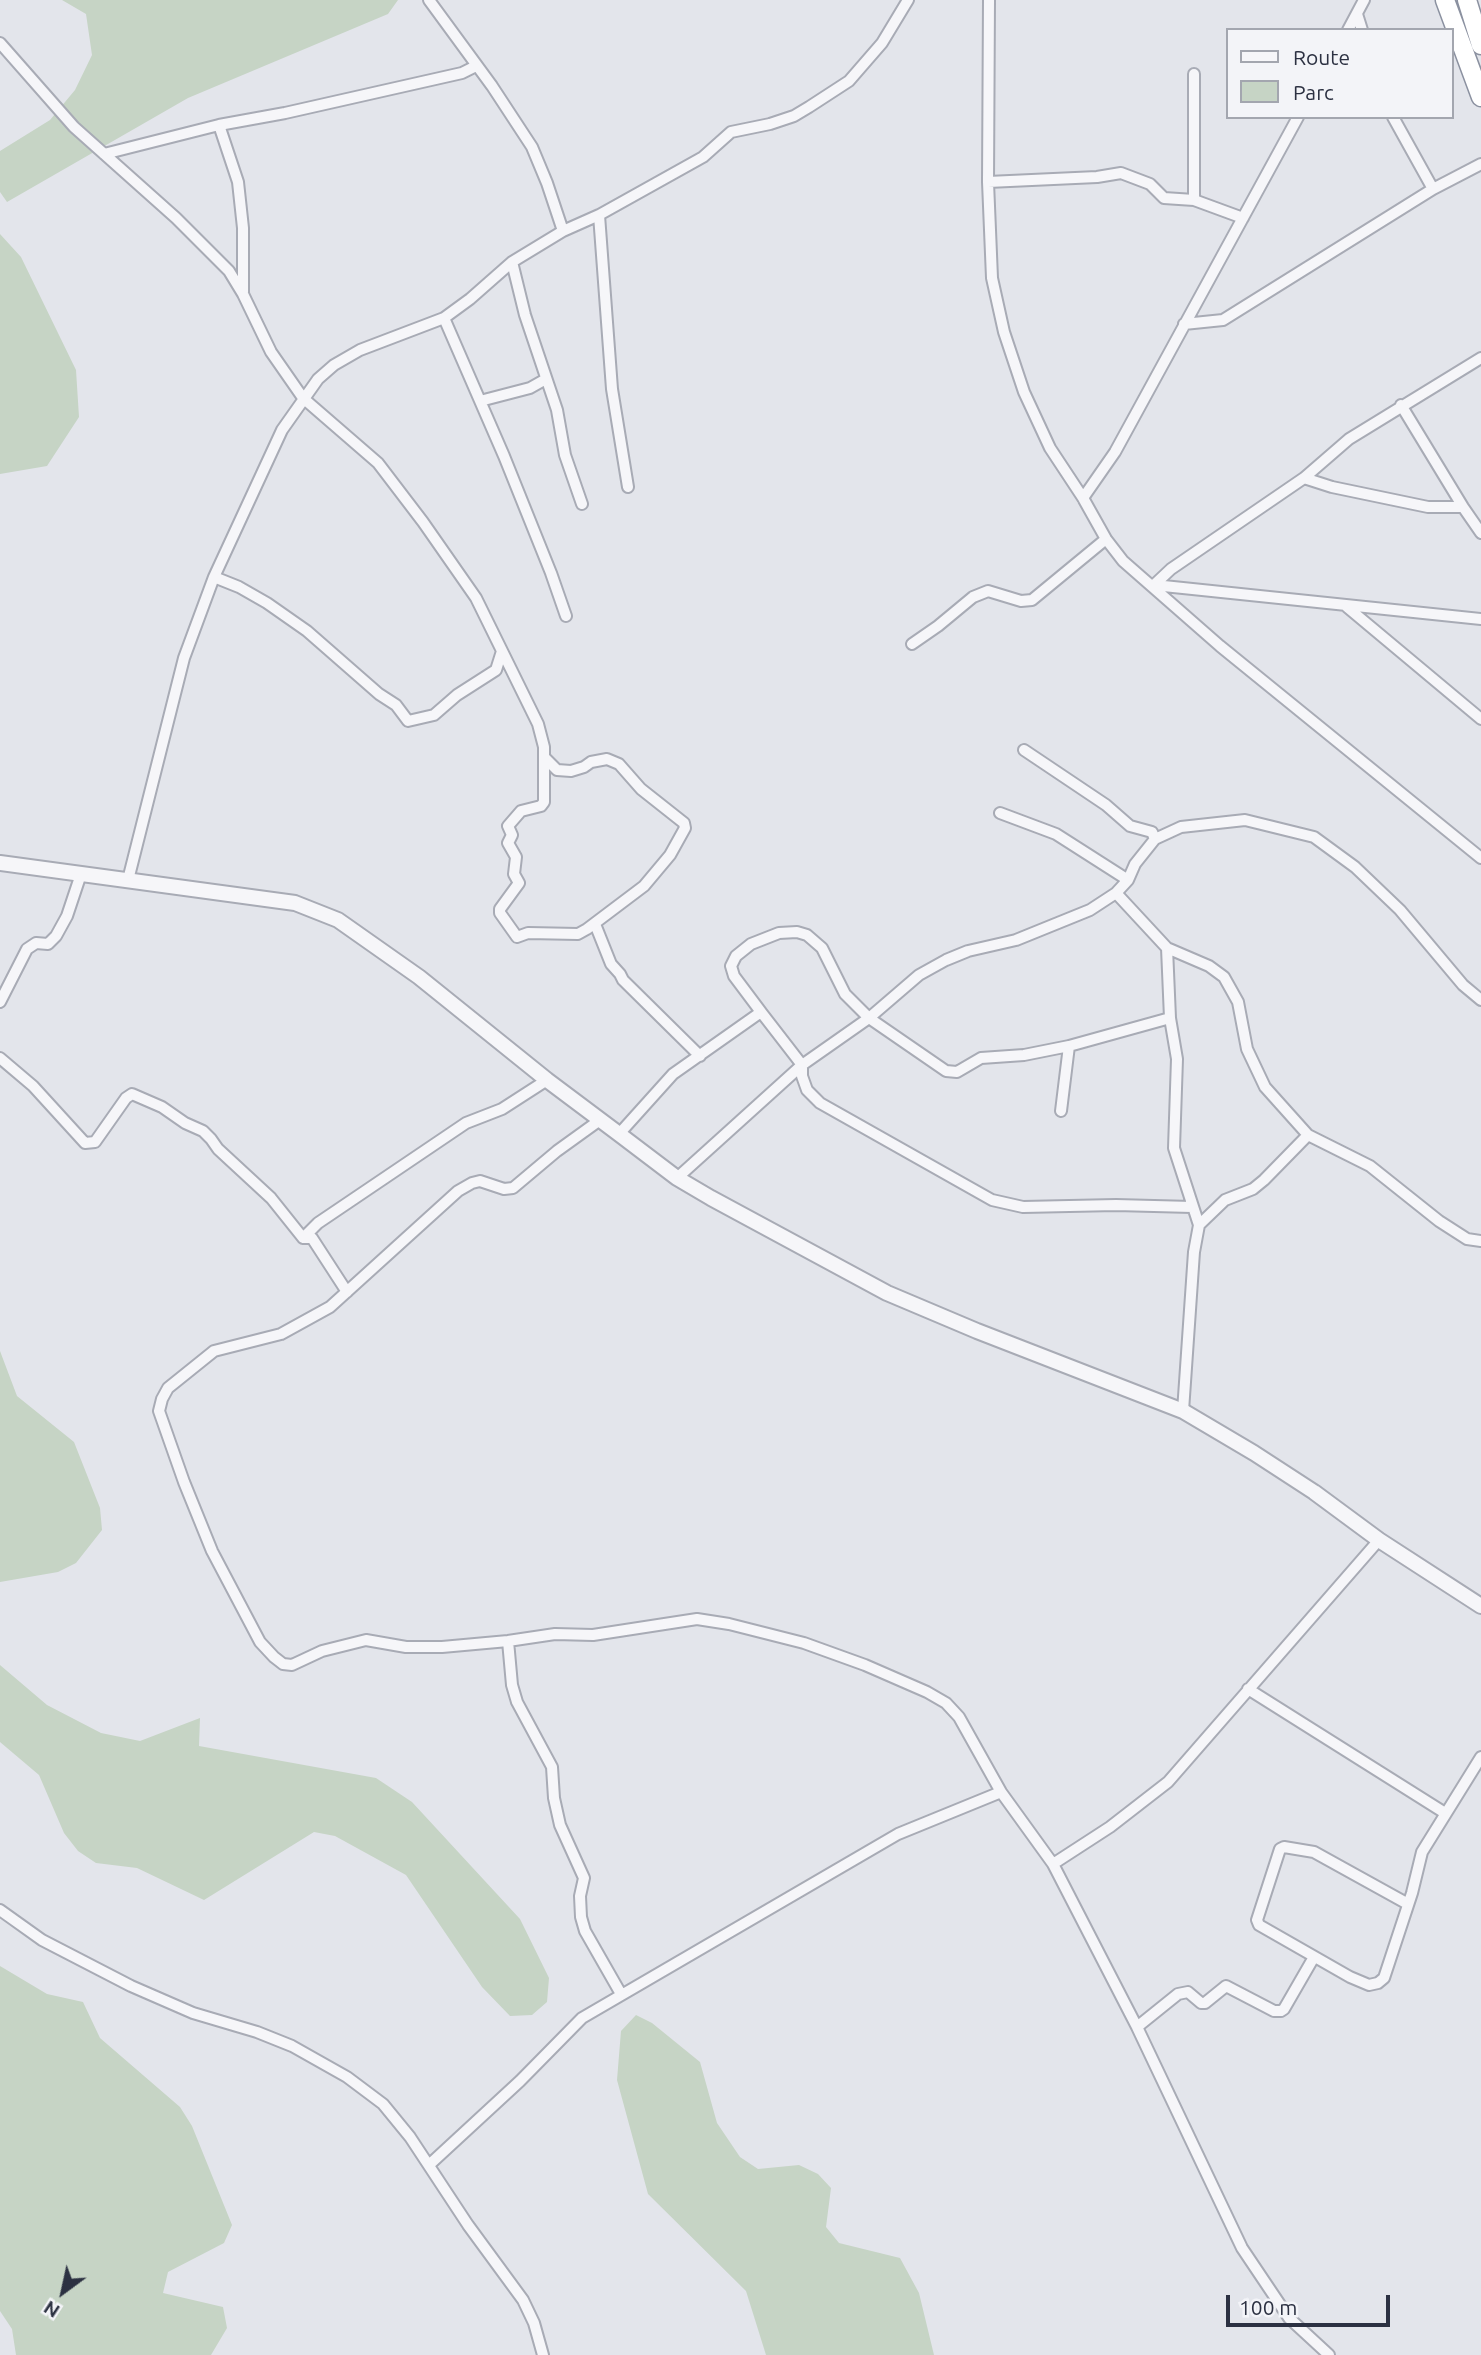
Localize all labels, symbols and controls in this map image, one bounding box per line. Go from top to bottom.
legend [1226,28,1453,119]
text: Route [1293,45,1350,69]
text: Parc [1293,80,1334,104]
north arrow [28,2257,98,2327]
scale bar [1229,2282,1394,2326]
text: 100 m [1239,2295,1297,2319]
text: N [40,2297,64,2323]

